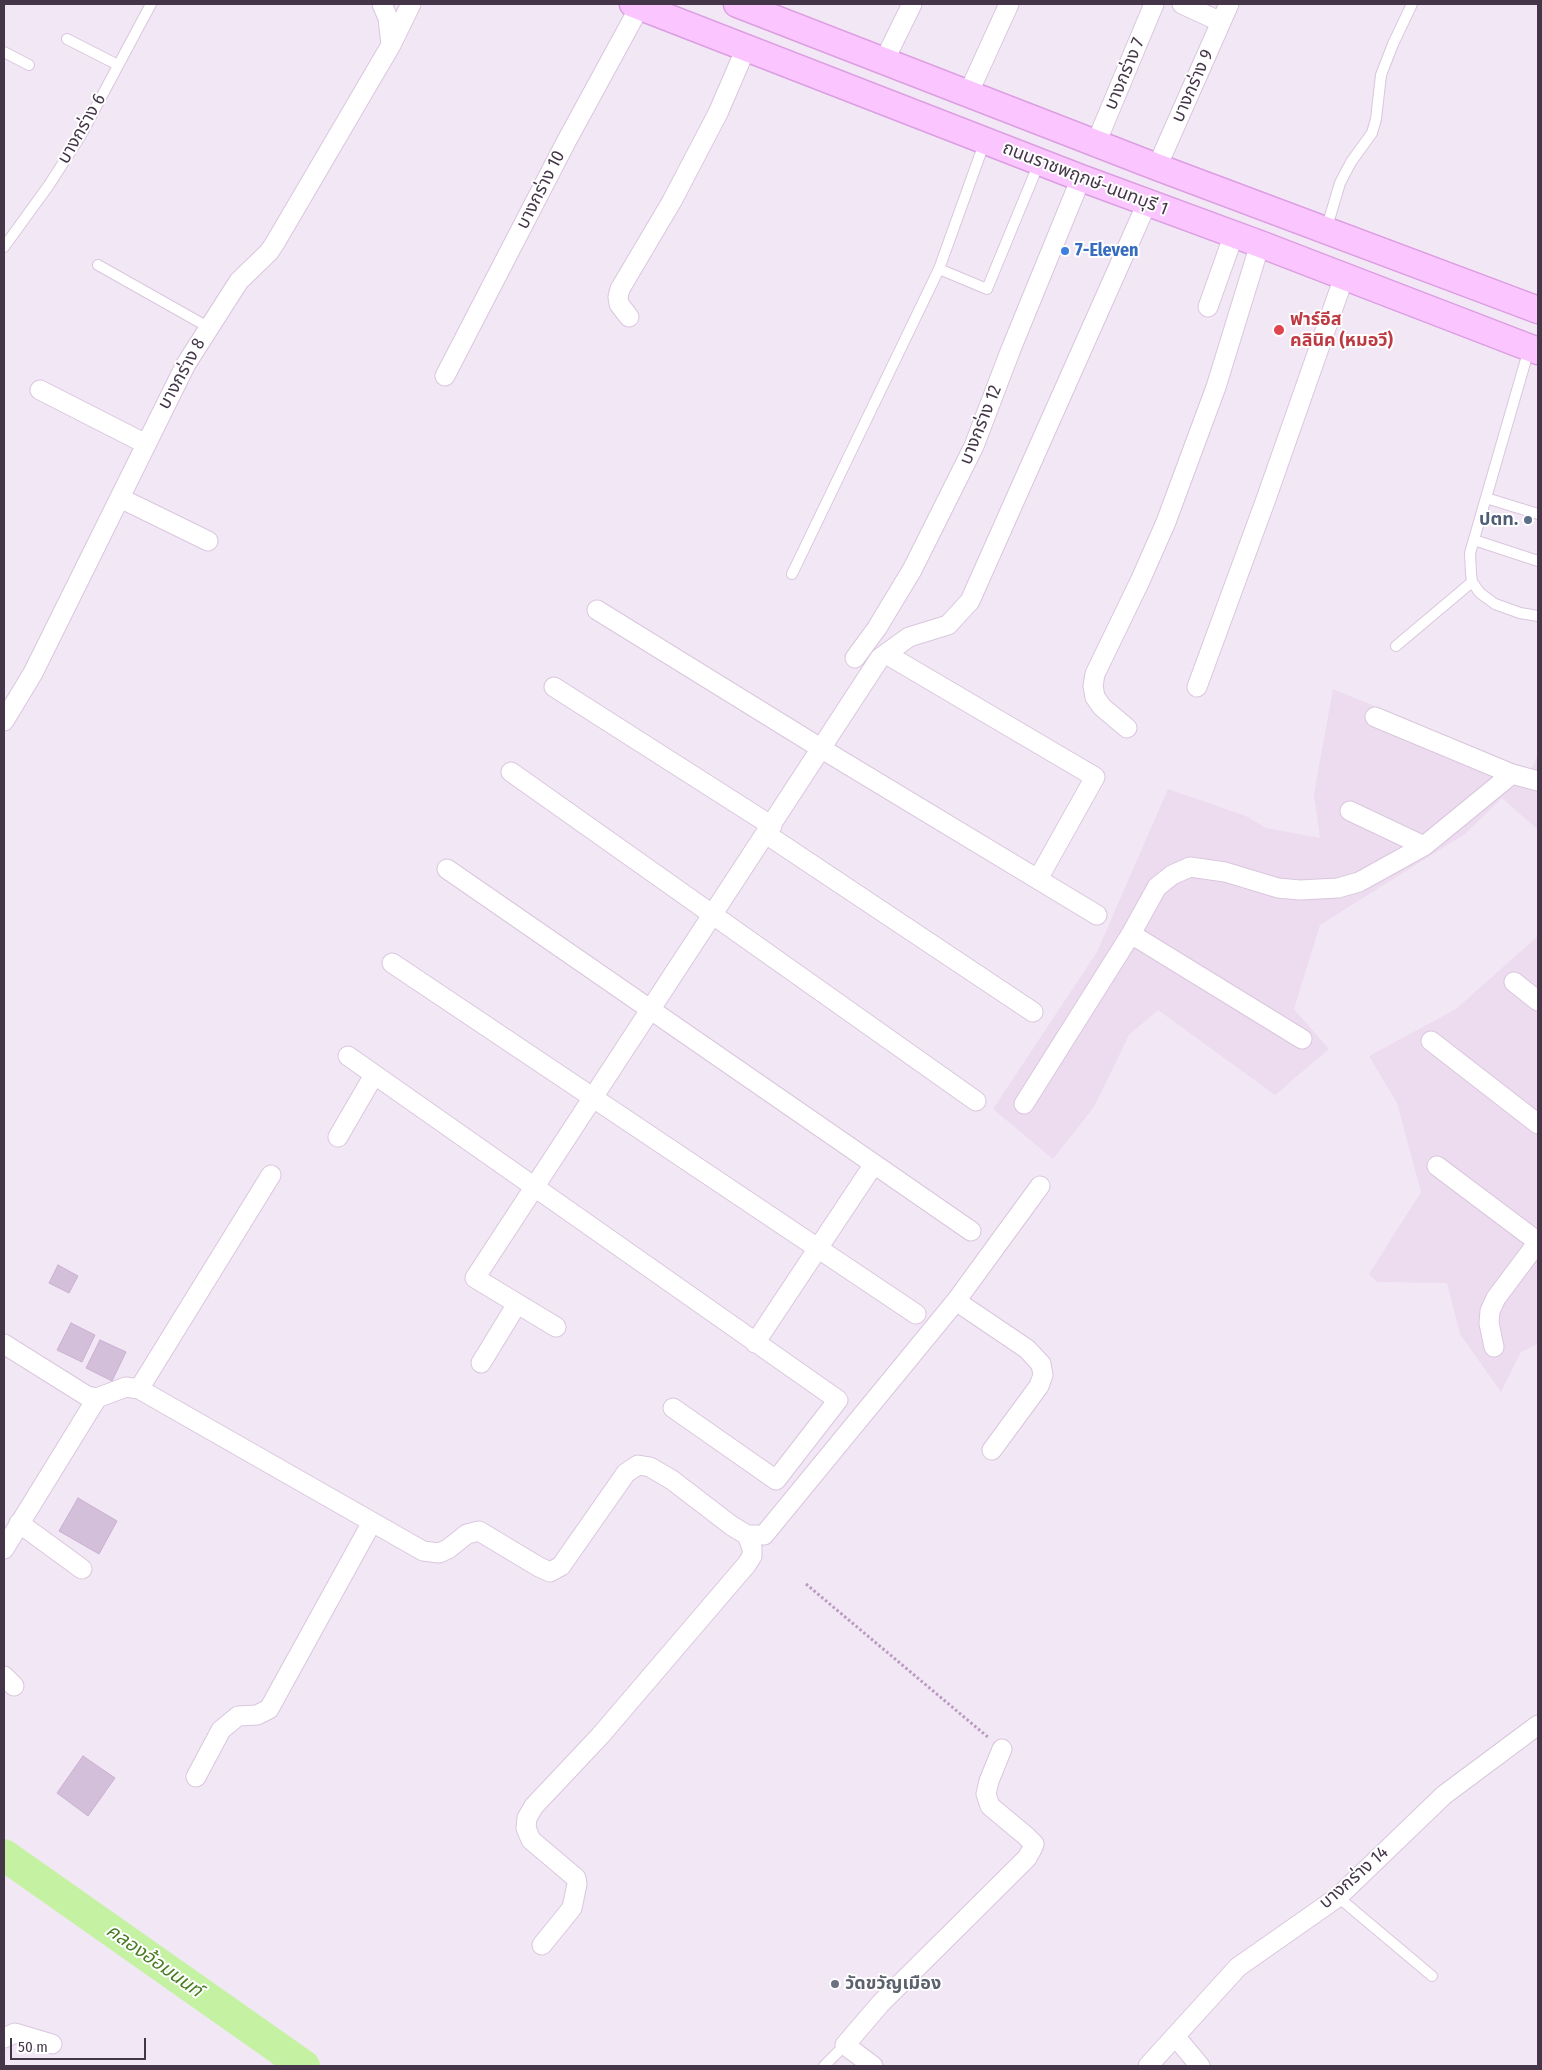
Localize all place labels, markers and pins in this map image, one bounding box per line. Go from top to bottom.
place label: 7-Eleven [1075,240,1138,262]
marker: 7-Eleven [1059,245,1071,257]
place label: ฟาร์อีส คลินิค (หมอวี) [1290,309,1393,352]
marker: ฟาร์อีส คลินิค (หมอวี) [1272,323,1286,337]
place label: ปตท. [1479,509,1518,531]
marker: ปตท. [1522,514,1534,526]
place label: วัดขวัญเมือง [845,1973,941,1995]
marker: วัดขวัญเมือง [829,1978,841,1990]

